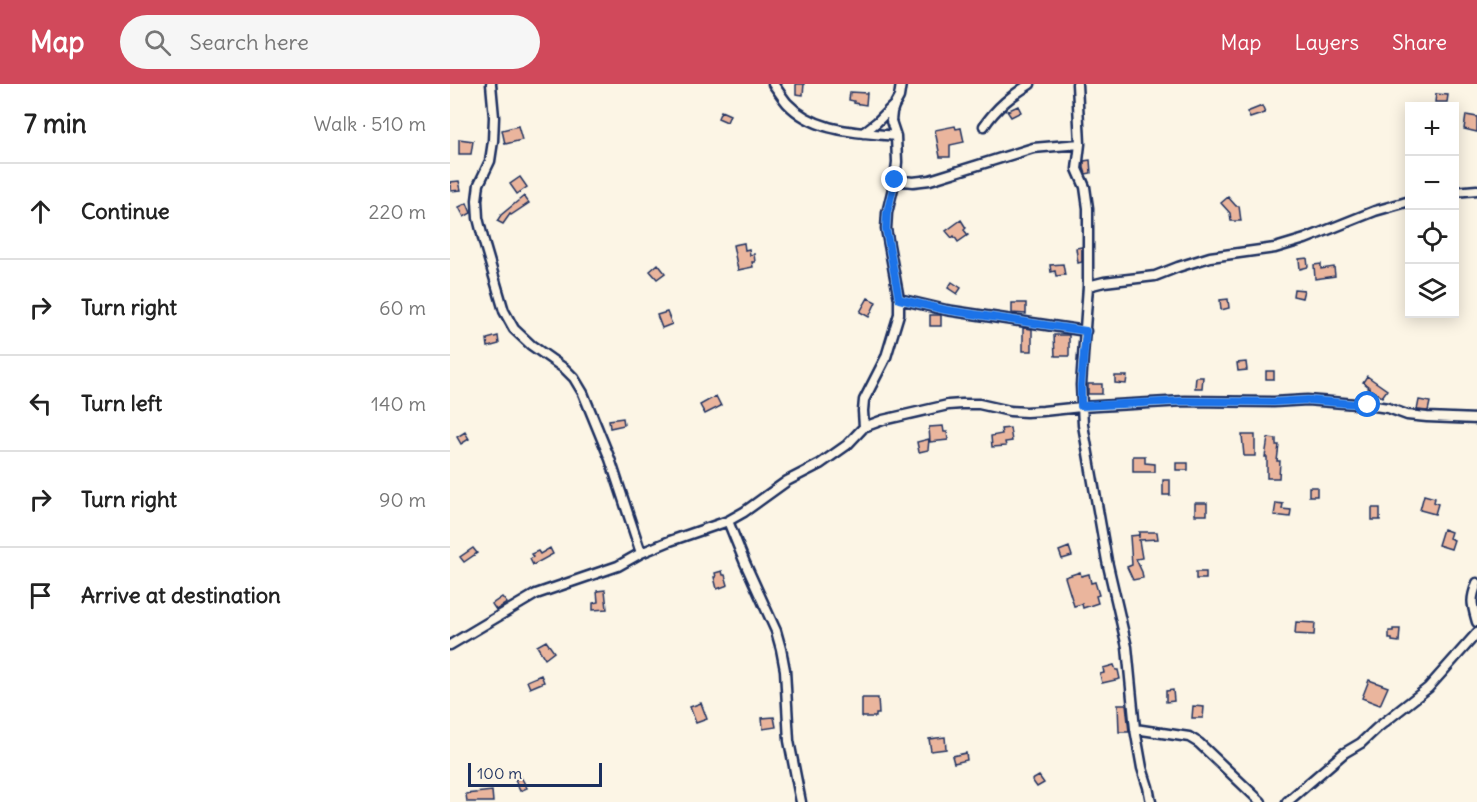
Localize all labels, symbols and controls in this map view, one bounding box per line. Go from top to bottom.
search box [120,15,540,69]
text: Map [30,24,84,60]
icon: search [141,26,174,59]
text: Search here [189,28,309,56]
text: Map [1221,29,1261,56]
text: Layers [1294,29,1359,56]
text: Share [1392,29,1447,56]
map controls [1405,102,1459,318]
button: + [1405,102,1459,156]
text: 7 min [24,107,87,140]
text: Walk · 510 m [314,111,426,136]
button: − [1405,156,1459,210]
route end [881,166,907,192]
icon: ahead [24,195,57,228]
text: Continue [81,197,170,225]
text: 220 m [369,199,426,224]
button: locate [1405,210,1459,264]
button: layers [1405,264,1459,318]
icon: right [24,291,57,324]
text: Turn right [81,293,177,321]
text: 60 m [379,295,426,320]
icon: left [24,387,57,420]
text: Turn left [81,389,162,417]
text: 140 m [371,391,426,416]
route start [1354,391,1380,417]
icon: right [24,483,57,516]
text: Turn right [81,485,177,513]
text: 90 m [379,487,426,512]
icon: arrive [24,579,57,612]
text: Arrive at destination [81,581,281,609]
scale bar [468,760,602,788]
text: 100 m [477,763,522,783]

